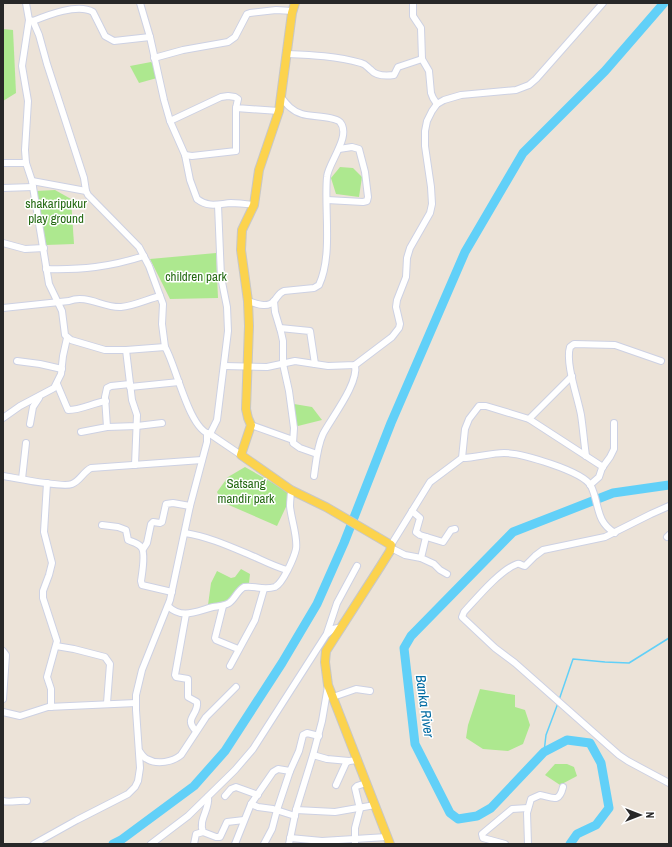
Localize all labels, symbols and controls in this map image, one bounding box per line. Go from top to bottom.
park label: shakaripukur play ground [25,195,87,227]
park label: children park [165,268,227,285]
park label: Satsang mandir park [218,475,275,507]
water label: Banka River [412,673,438,740]
north arrow [620,795,660,835]
text: N [643,812,657,818]

